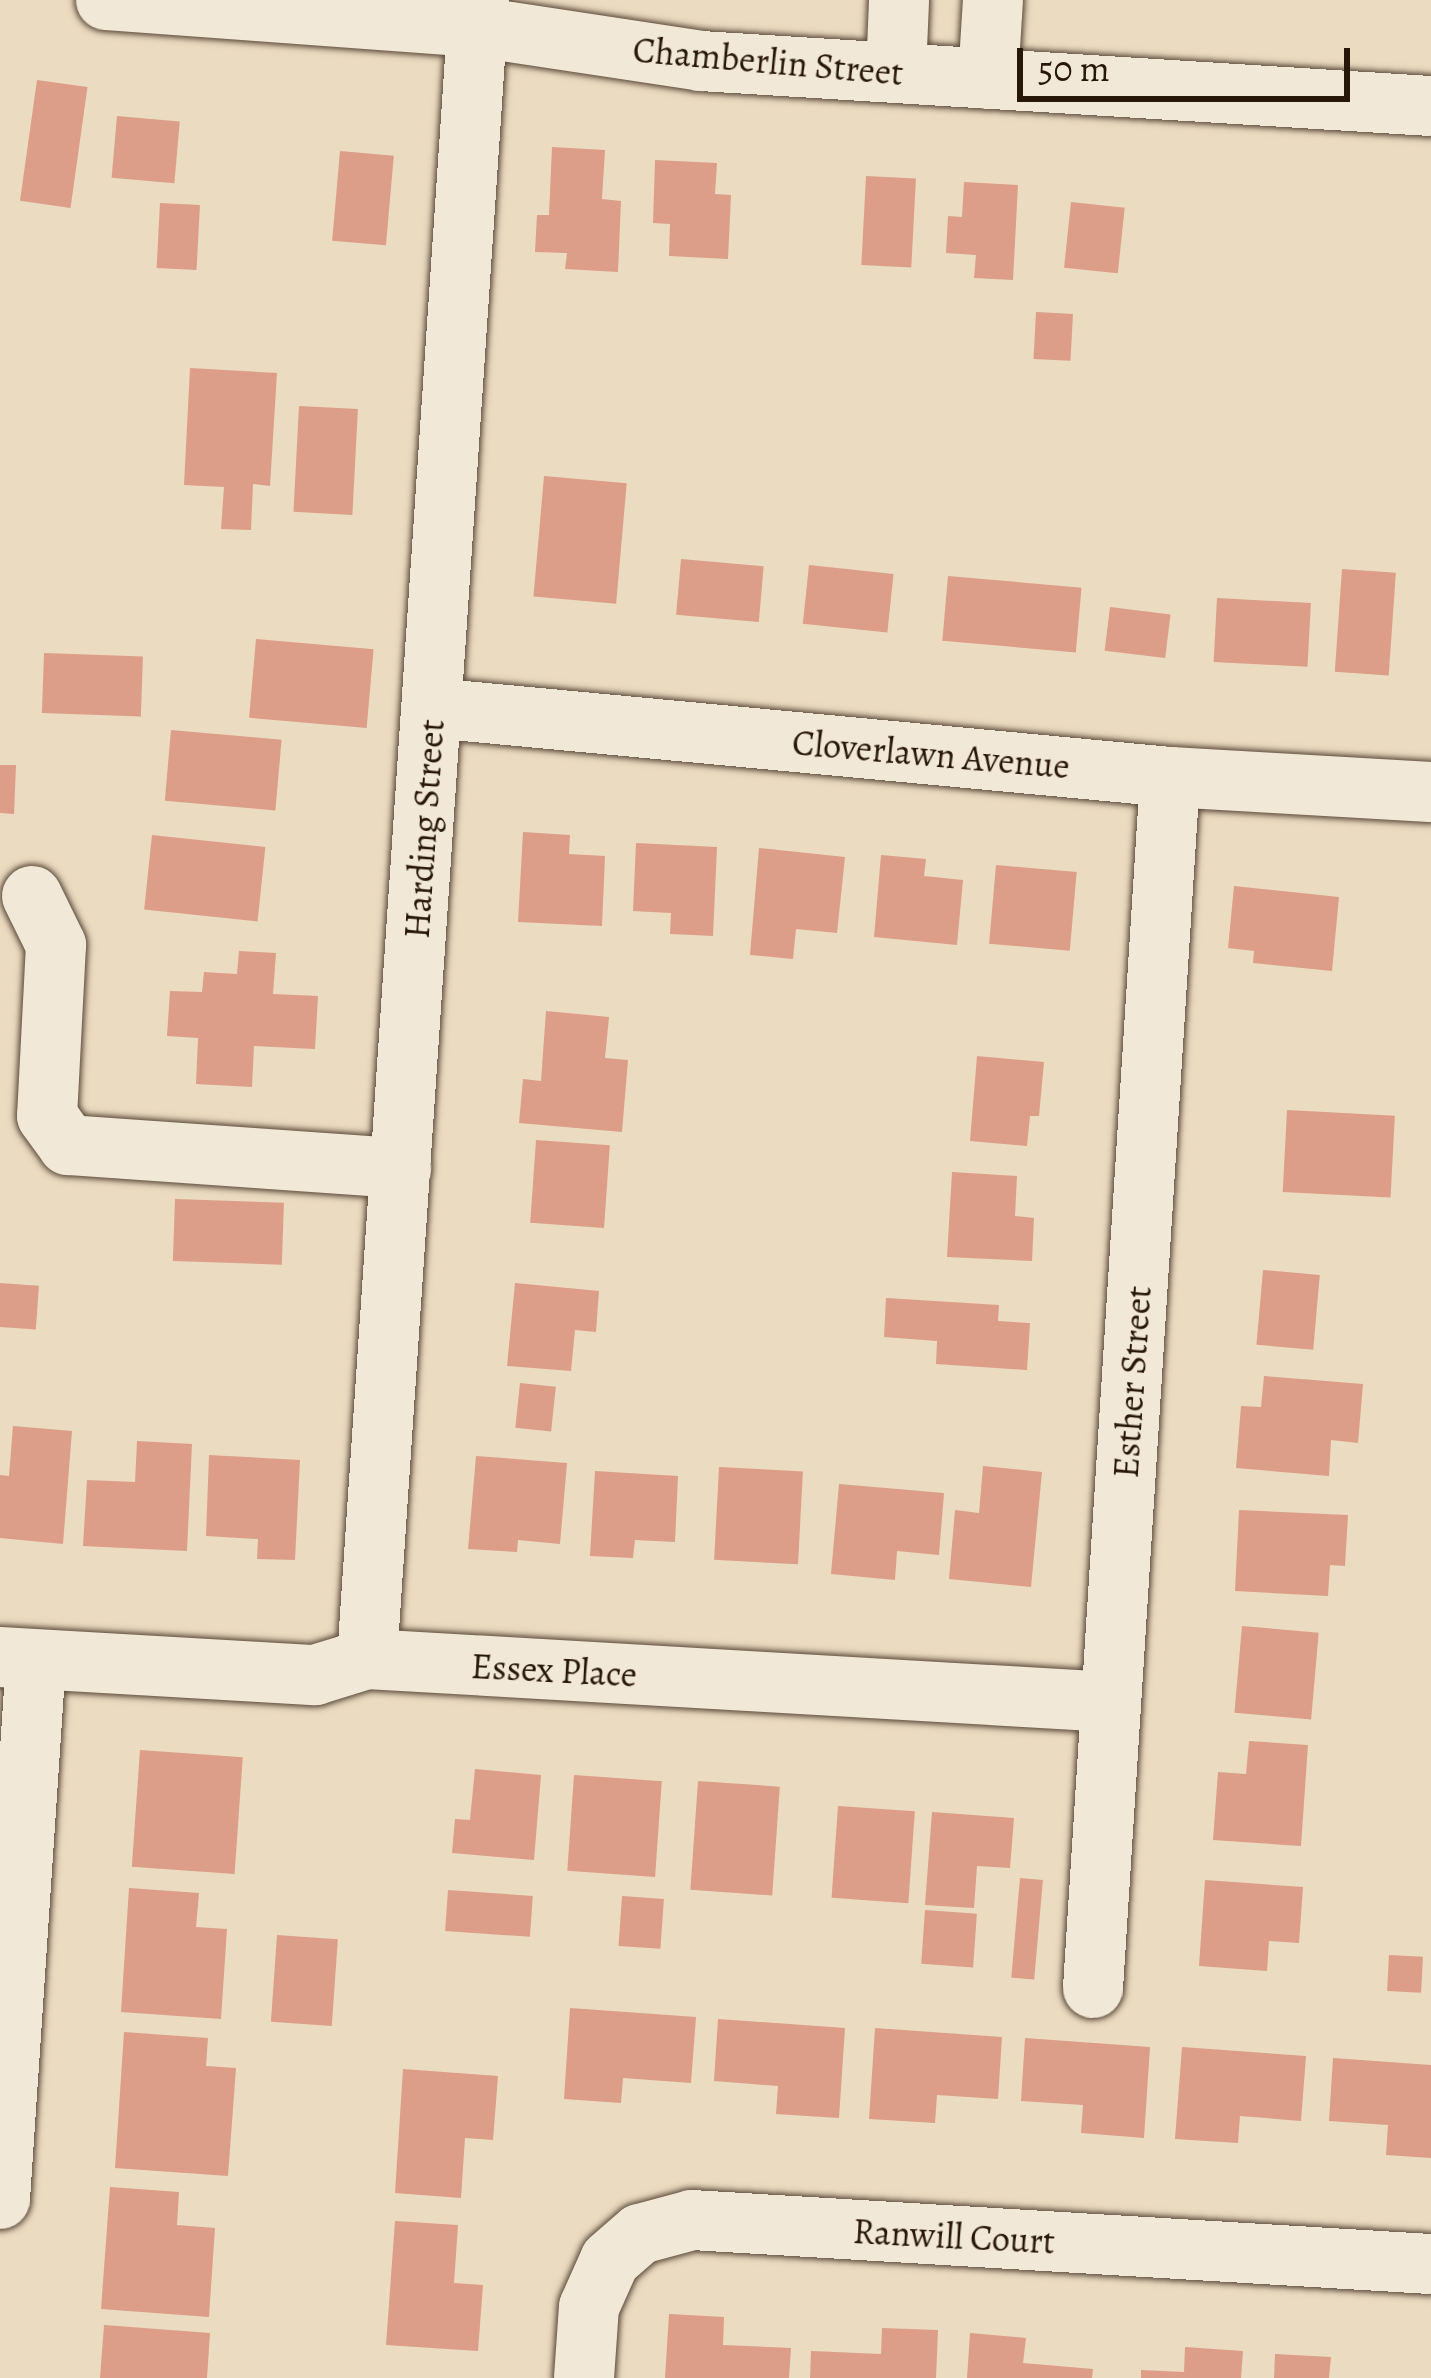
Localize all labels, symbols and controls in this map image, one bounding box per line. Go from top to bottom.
scale bar [1023,24,1356,98]
street label: Chamberlin Street [631,28,905,94]
text: 50 m [1038,44,1110,93]
street label: Harding Street [395,718,453,940]
street label: Cloverlawn Avenue [790,720,1072,788]
street label: Esther Street [1104,1285,1160,1479]
street label: Essex Place [470,1644,638,1696]
street label: Ranwill Court [852,2209,1056,2263]

